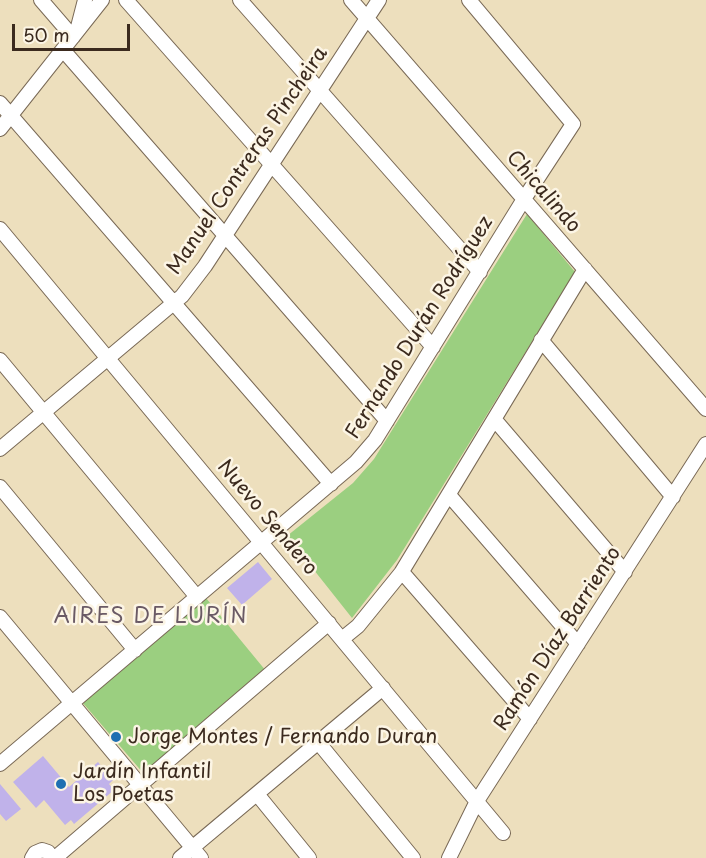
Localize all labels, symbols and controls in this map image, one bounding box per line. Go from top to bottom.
scale bar [15,12,134,50]
text: 50 m [23,21,70,48]
street label: Manuel Contreras Pincheira [163,43,333,279]
street label: Chicalindo [501,146,585,238]
street label: Fernando Durán Rodríguez [342,212,498,444]
street label: Nuevo Sendero [212,456,322,580]
street label: Ramón Díaz Barriento [489,542,627,736]
district label: AIRES DE LURÍN [55,604,247,630]
place label: Jorge Montes / Fernando Duran [128,725,437,749]
marker: Jorge Montes / Fernando Duran [109,730,123,744]
place label: Jardín Infantil Los Poetas [73,760,212,807]
marker: Jardín Infantil Los Poetas [54,777,68,791]

